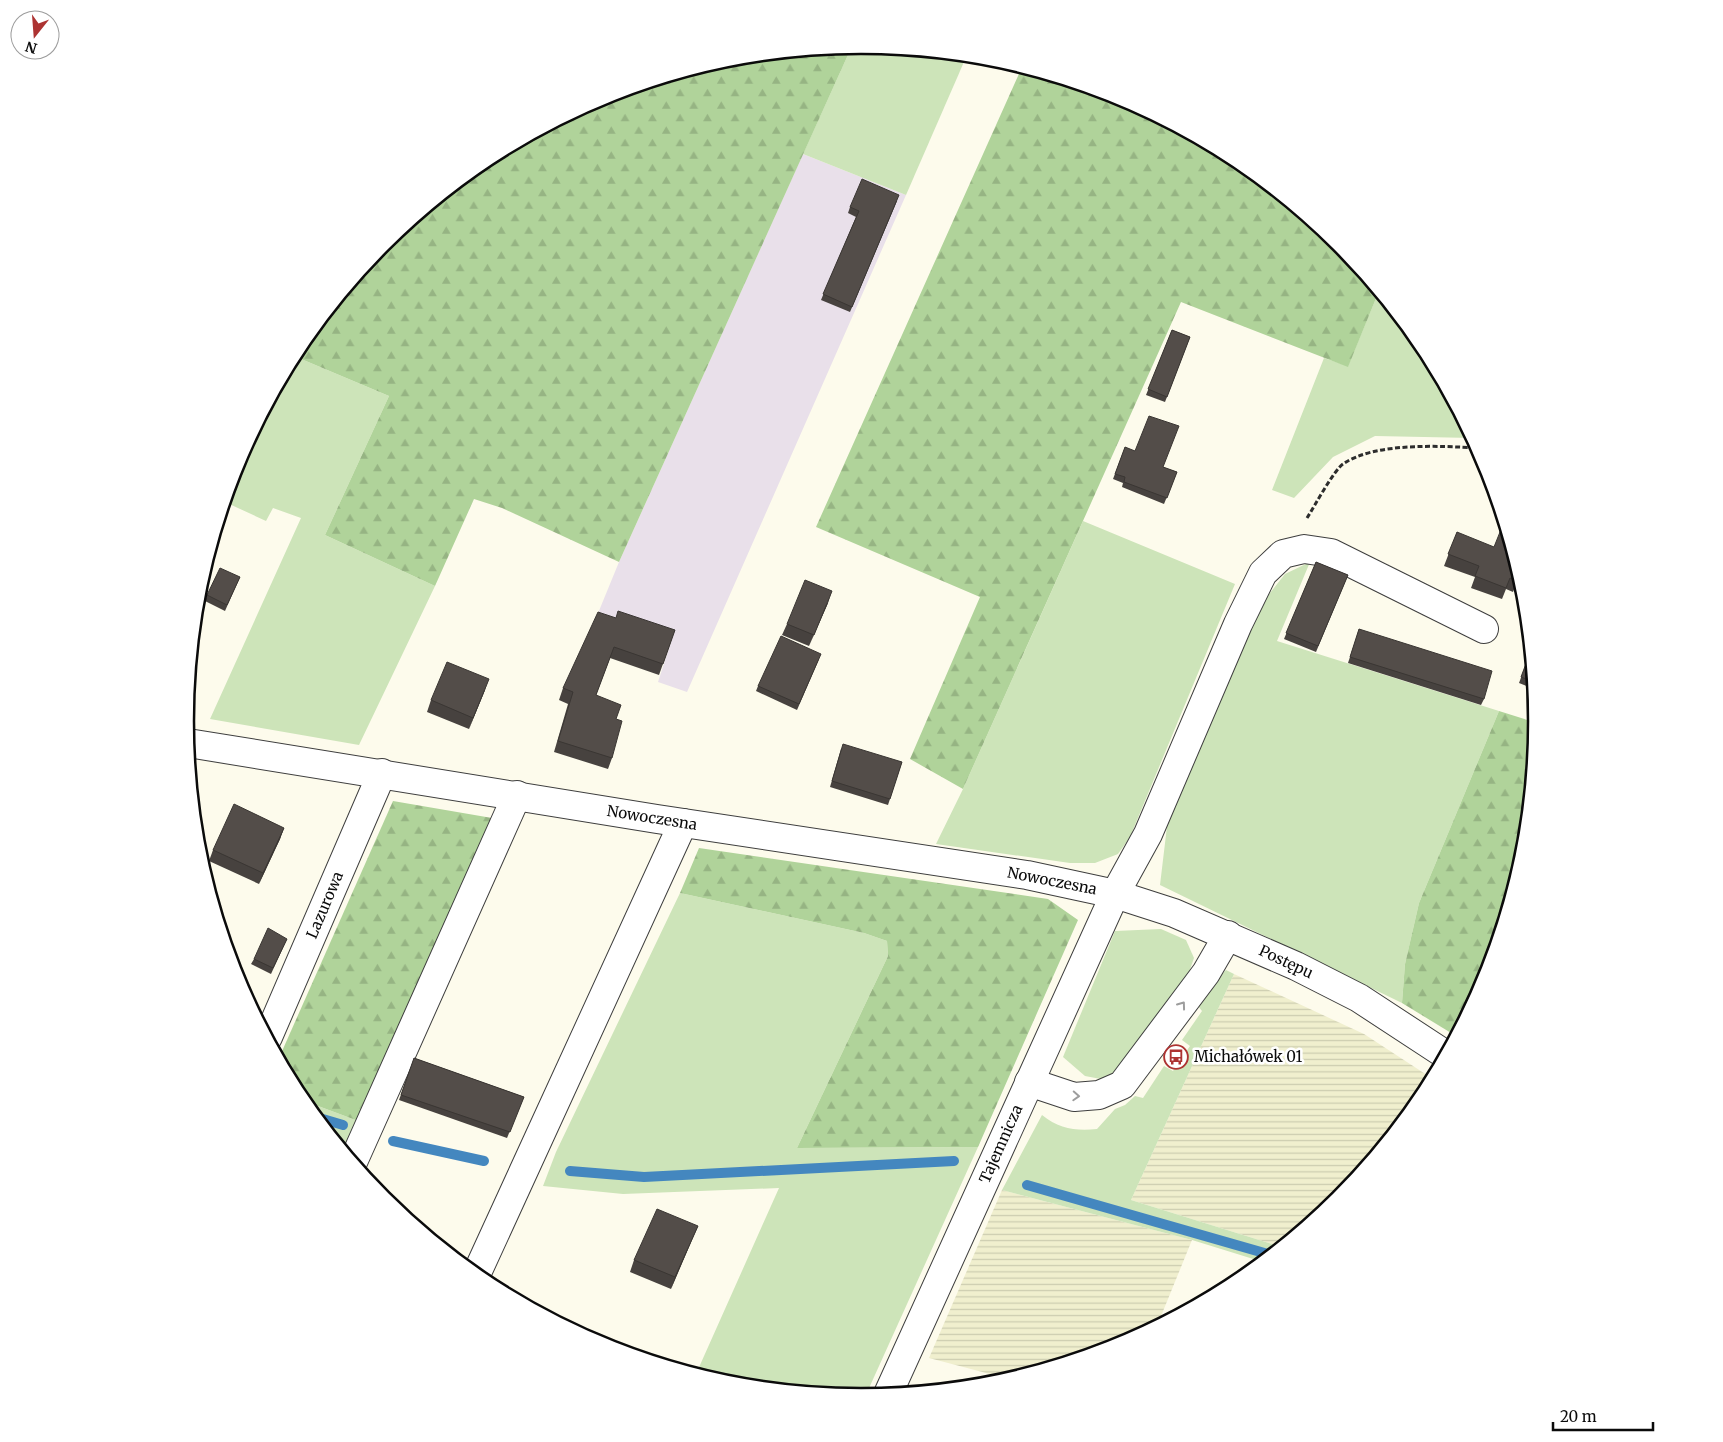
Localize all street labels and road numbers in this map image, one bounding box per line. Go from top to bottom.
street label: Nowoczesna [606,801,698,834]
street label: Nowoczesna [1006,863,1099,899]
street label: Lazurowa [302,868,347,941]
street label: Postępu [1256,941,1316,982]
street label: Tajemnicza [975,1101,1026,1186]

